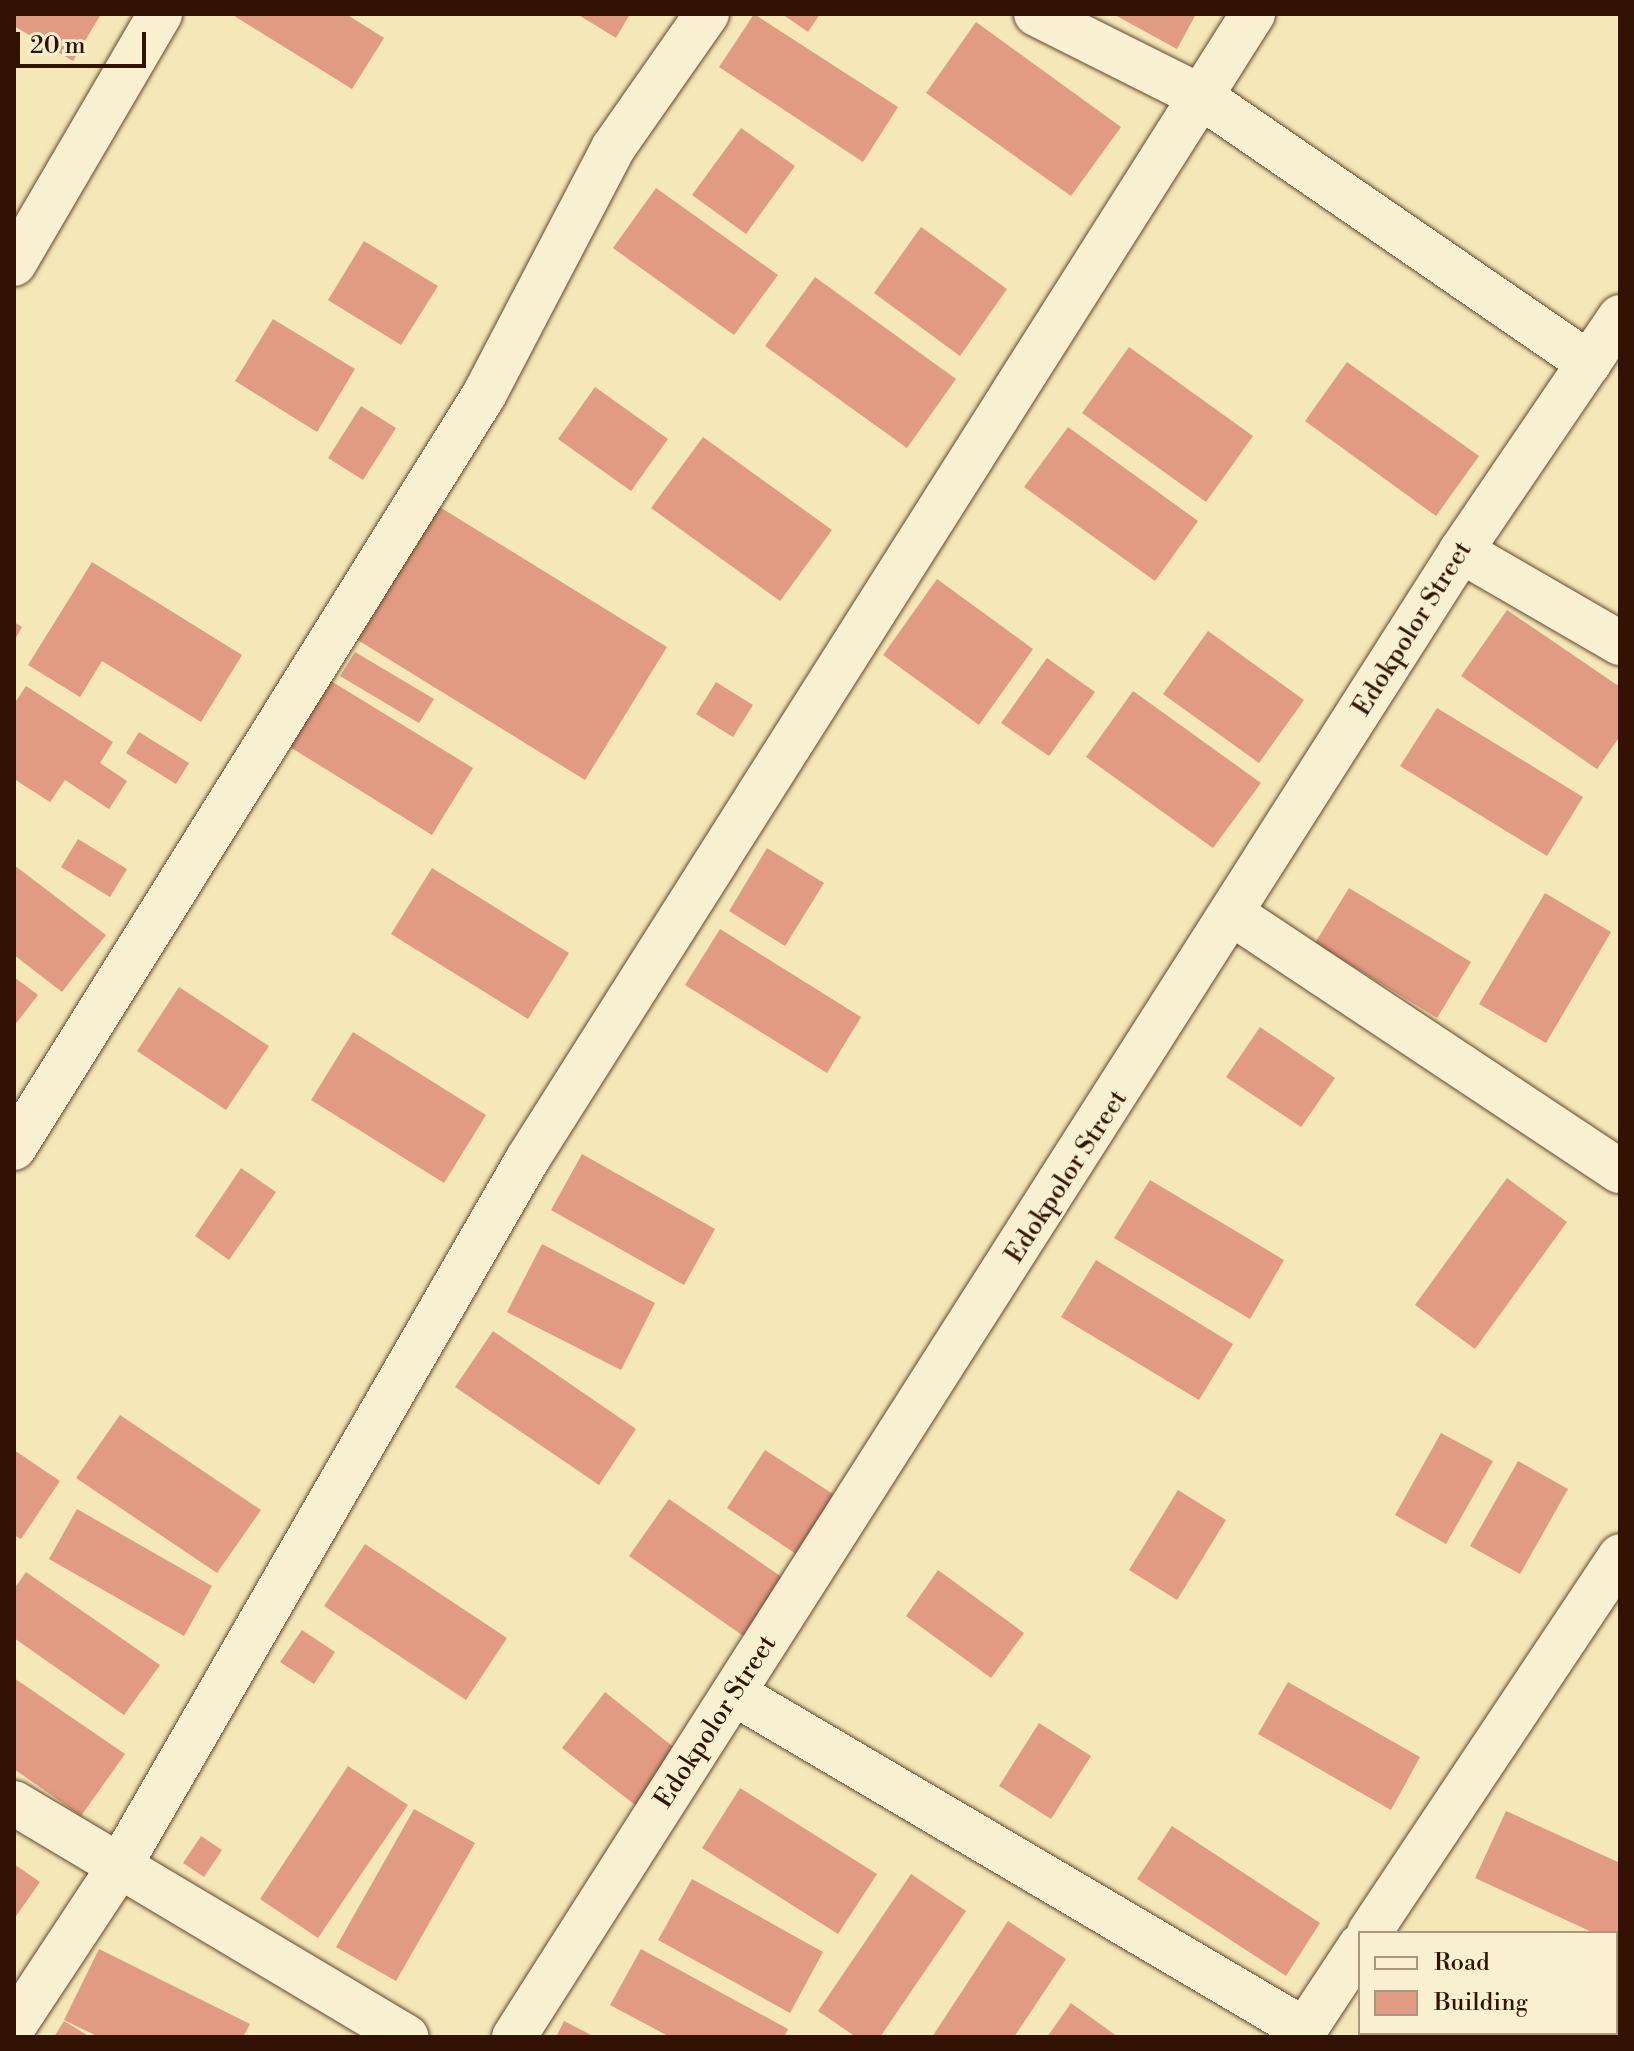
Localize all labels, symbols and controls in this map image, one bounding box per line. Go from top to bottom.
scale bar [20,16,150,66]
text: 20 m [30,31,86,61]
street label: Edokpolor Street [1347,536,1479,722]
street label: Edokpolor Street [999,1085,1135,1269]
street label: Edokpolor Street [648,1630,784,1814]
legend [1358,1931,1618,2035]
text: Road [1434,1948,1490,1978]
text: Building [1434,1988,1528,2018]

